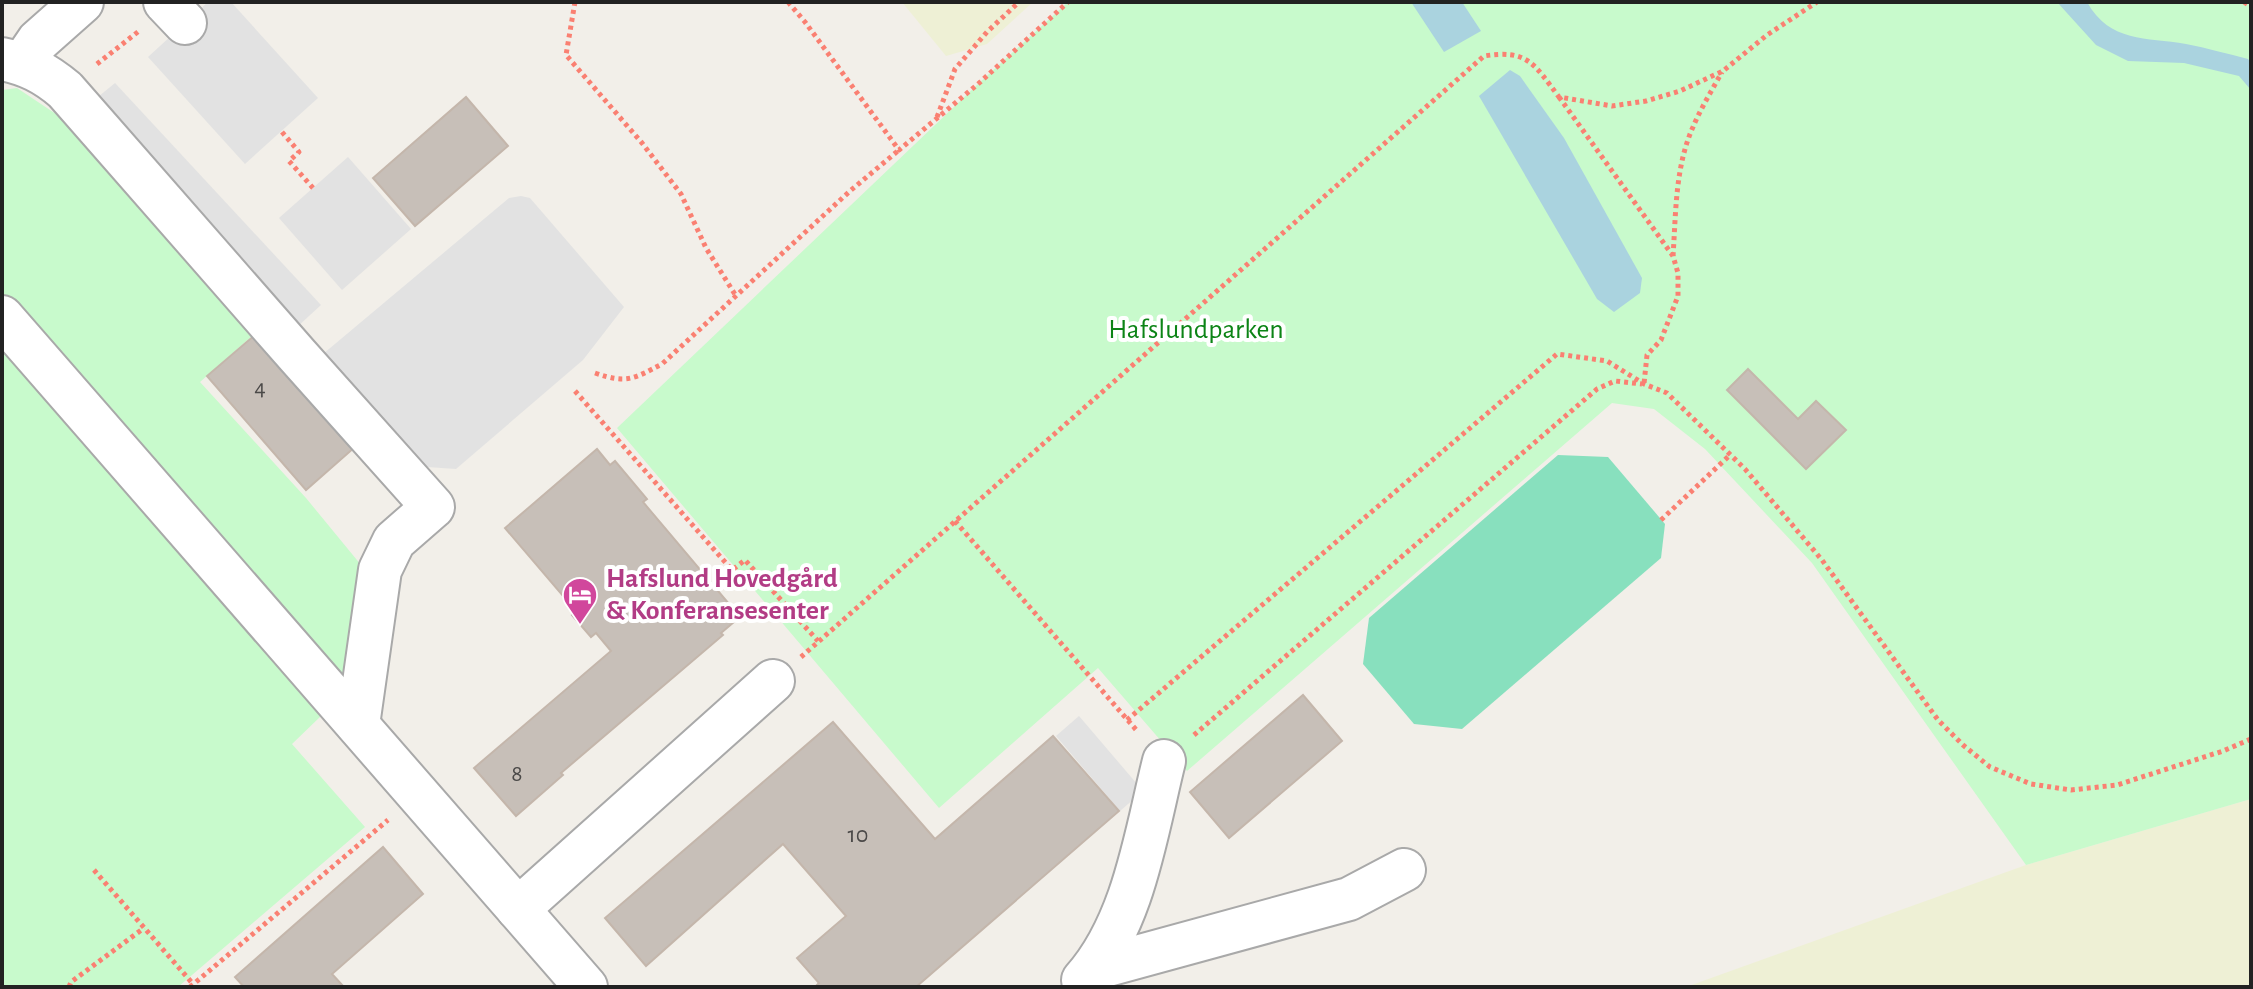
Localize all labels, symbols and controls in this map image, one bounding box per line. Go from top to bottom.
park label: Hafslundparken [1108,316,1284,344]
house number: 4 [254,376,266,400]
place label: Hafslund Hovedgård & Konferansesenter [606,565,838,625]
hotel icon: Hafslund Hovedgård & Konferansesenter [561,576,599,626]
house number: 8 [511,762,523,786]
house number: 10 [848,823,868,847]

